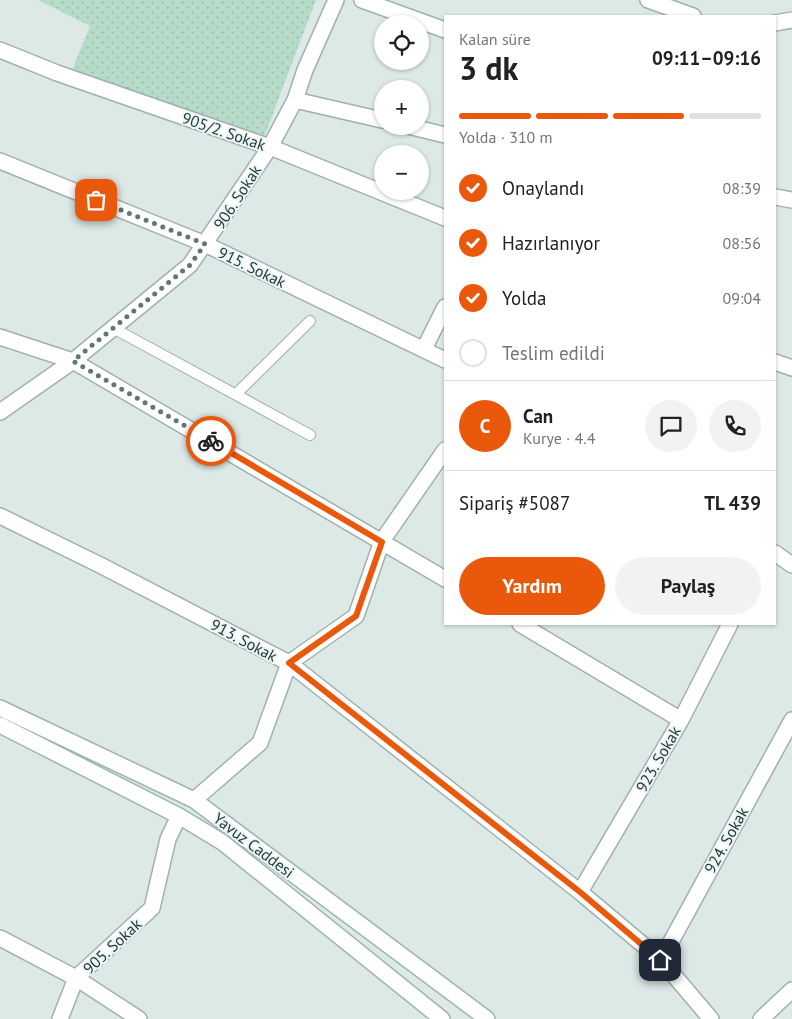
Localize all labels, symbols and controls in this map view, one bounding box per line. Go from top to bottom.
map controls [374,15,429,200]
button: locate [374,15,429,70]
text: Kalan süre [459,29,531,49]
text: 09:11–09:16 [652,46,761,70]
text: 3 dk [459,47,518,89]
button: + [374,80,429,135]
street label: 905/2. Sokak [179,107,269,155]
text: Yolda · 310 m [459,127,553,147]
button: − [374,145,429,200]
street label: 906. Sokak [209,161,265,233]
icon: check [459,174,487,202]
text: Onaylandı [502,176,584,200]
text: 08:39 [723,178,761,198]
pin [75,179,117,221]
icon: bag [82,186,110,214]
icon: check [459,229,487,257]
text: Hazırlanıyor [502,231,600,255]
text: 08:56 [723,233,761,253]
street label: 915. Sokak [215,242,289,292]
icon: check [459,284,487,312]
text: Yolda [502,286,546,310]
text: 09:04 [723,288,761,308]
text: Teslim edildi [502,341,605,365]
button: chat [645,400,697,452]
button: phone [709,400,761,452]
text: Can [523,404,553,428]
text: C [480,414,490,438]
courier [186,416,236,466]
icon: bike [197,427,225,455]
text: Kurye · 4.4 [523,428,595,448]
text: Sipariş #5087 [459,491,570,515]
text: TL 439 [704,491,761,515]
button: Yardım [459,557,605,615]
button: Paylaş [615,557,761,615]
street label: 913. Sokak [207,614,281,666]
street label: 923. Sokak [631,722,685,796]
street label: 924. Sokak [700,803,753,877]
street label: Yavuz Caddesi [210,808,298,882]
street label: 905. Sokak [79,914,146,978]
pin [639,939,681,981]
icon: home [646,946,674,974]

